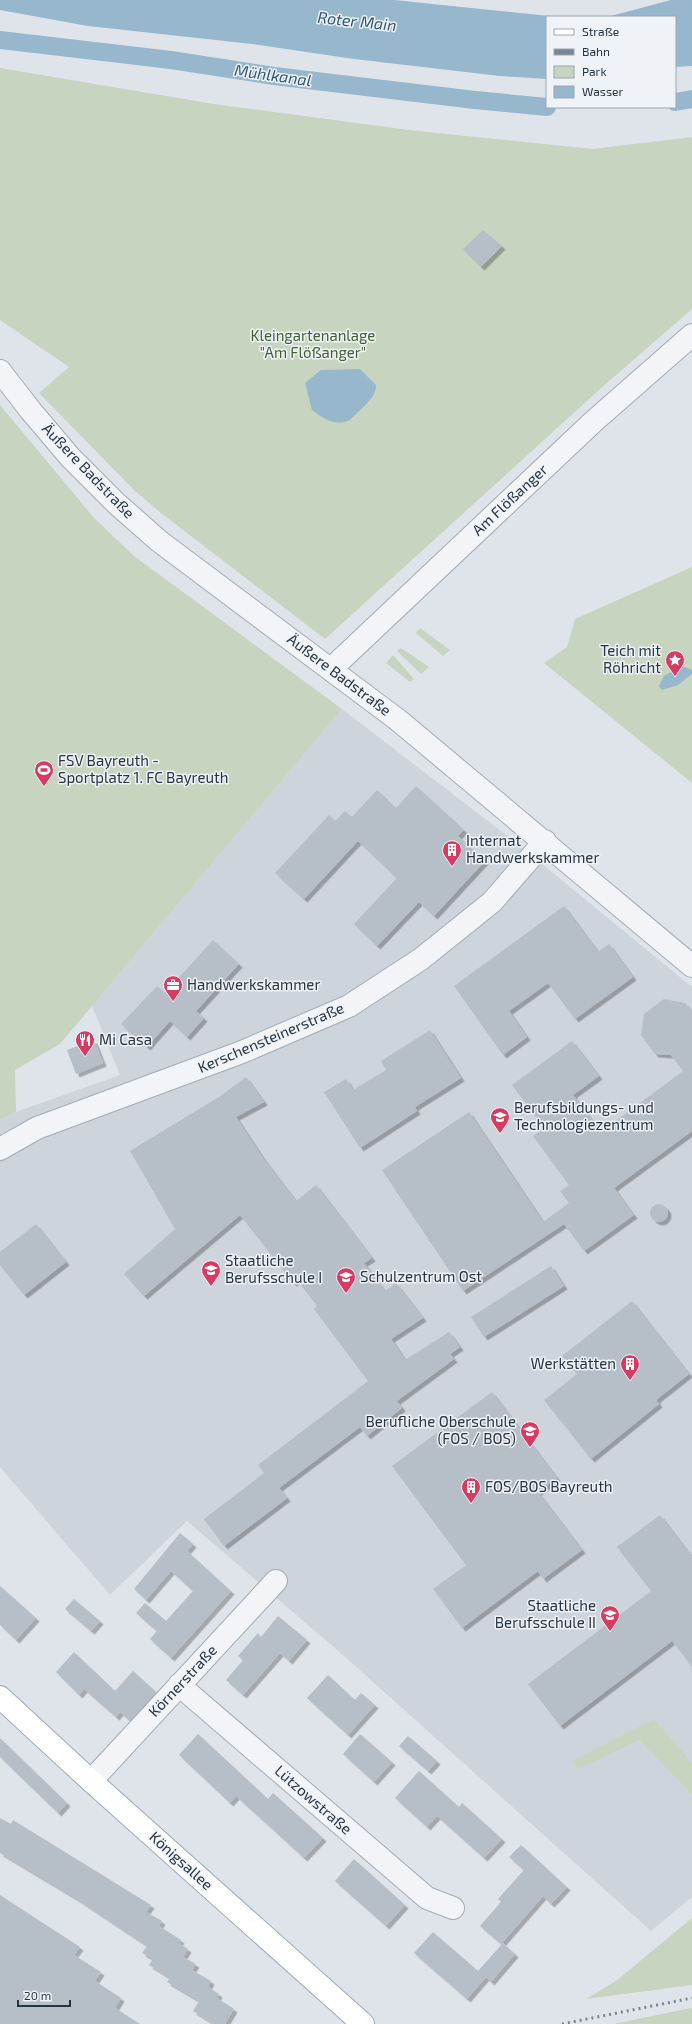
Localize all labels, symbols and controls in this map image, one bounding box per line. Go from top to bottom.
water label: Roter Main [317,7,398,34]
legend [546,16,676,108]
text: Straße [582,24,619,38]
text: Bahn [582,44,610,58]
water label: Mühlkanal [233,60,313,89]
text: Park [582,64,607,78]
text: Wasser [582,84,623,98]
park label: Kleingartenanlage "Am Flößanger" [251,326,375,361]
street label: Äußere Badstraße [39,419,139,522]
street label: Am Flößanger [468,460,551,539]
street label: Äußere Badstraße [284,629,395,719]
place label: Teich mit Röhricht [600,641,661,676]
place icon: Teich mit Röhricht [664,649,686,677]
place label: FSV Bayreuth - Sportplatz 1. FC Bayreuth [58,751,228,786]
sports icon: FSV Bayreuth - Sportplatz 1. FC Bayreuth [33,759,55,787]
place label: Internat Handwerkskammer [466,831,599,866]
building icon: Internat Handwerkskammer [441,839,463,867]
office icon: Handwerkskammer [162,974,184,1002]
place label: Handwerkskammer [187,975,320,993]
street label: Kerschensteinerstraße [195,998,346,1076]
restaurant icon: Mi Casa [74,1029,96,1057]
place label: Mi Casa [99,1030,152,1048]
place label: Berufsbildungs- und Technologiezentrum [514,1098,654,1133]
school or university icon: Berufsbildungs- und Technologiezentrum [489,1106,511,1134]
place label: Staatliche Berufsschule I [225,1251,322,1286]
school or university icon: Staatliche Berufsschule I [200,1259,222,1287]
school or university icon: Schulzentrum Ost [335,1266,357,1294]
place label: Schulzentrum Ost [360,1267,482,1285]
building icon: Werkstätten [619,1353,641,1381]
place label: Werkstätten [531,1354,616,1372]
place label: Berufliche Oberschule (FOS / BOS) [366,1412,516,1447]
school or university icon: Berufliche Oberschule (FOS / BOS) [519,1420,541,1448]
building icon: FOS/BOS Bayreuth [460,1476,482,1504]
place label: FOS/BOS Bayreuth [485,1477,613,1495]
place label: Staatliche Berufsschule II [495,1596,596,1631]
school or university icon: Staatliche Berufsschule II [599,1604,621,1632]
street label: Körnerstraße [144,1641,220,1720]
street label: Lützowstraße [271,1761,356,1838]
street label: Königsallee [146,1827,217,1893]
scale bar [18,1982,70,2008]
text: 20 m [24,1988,51,2002]

